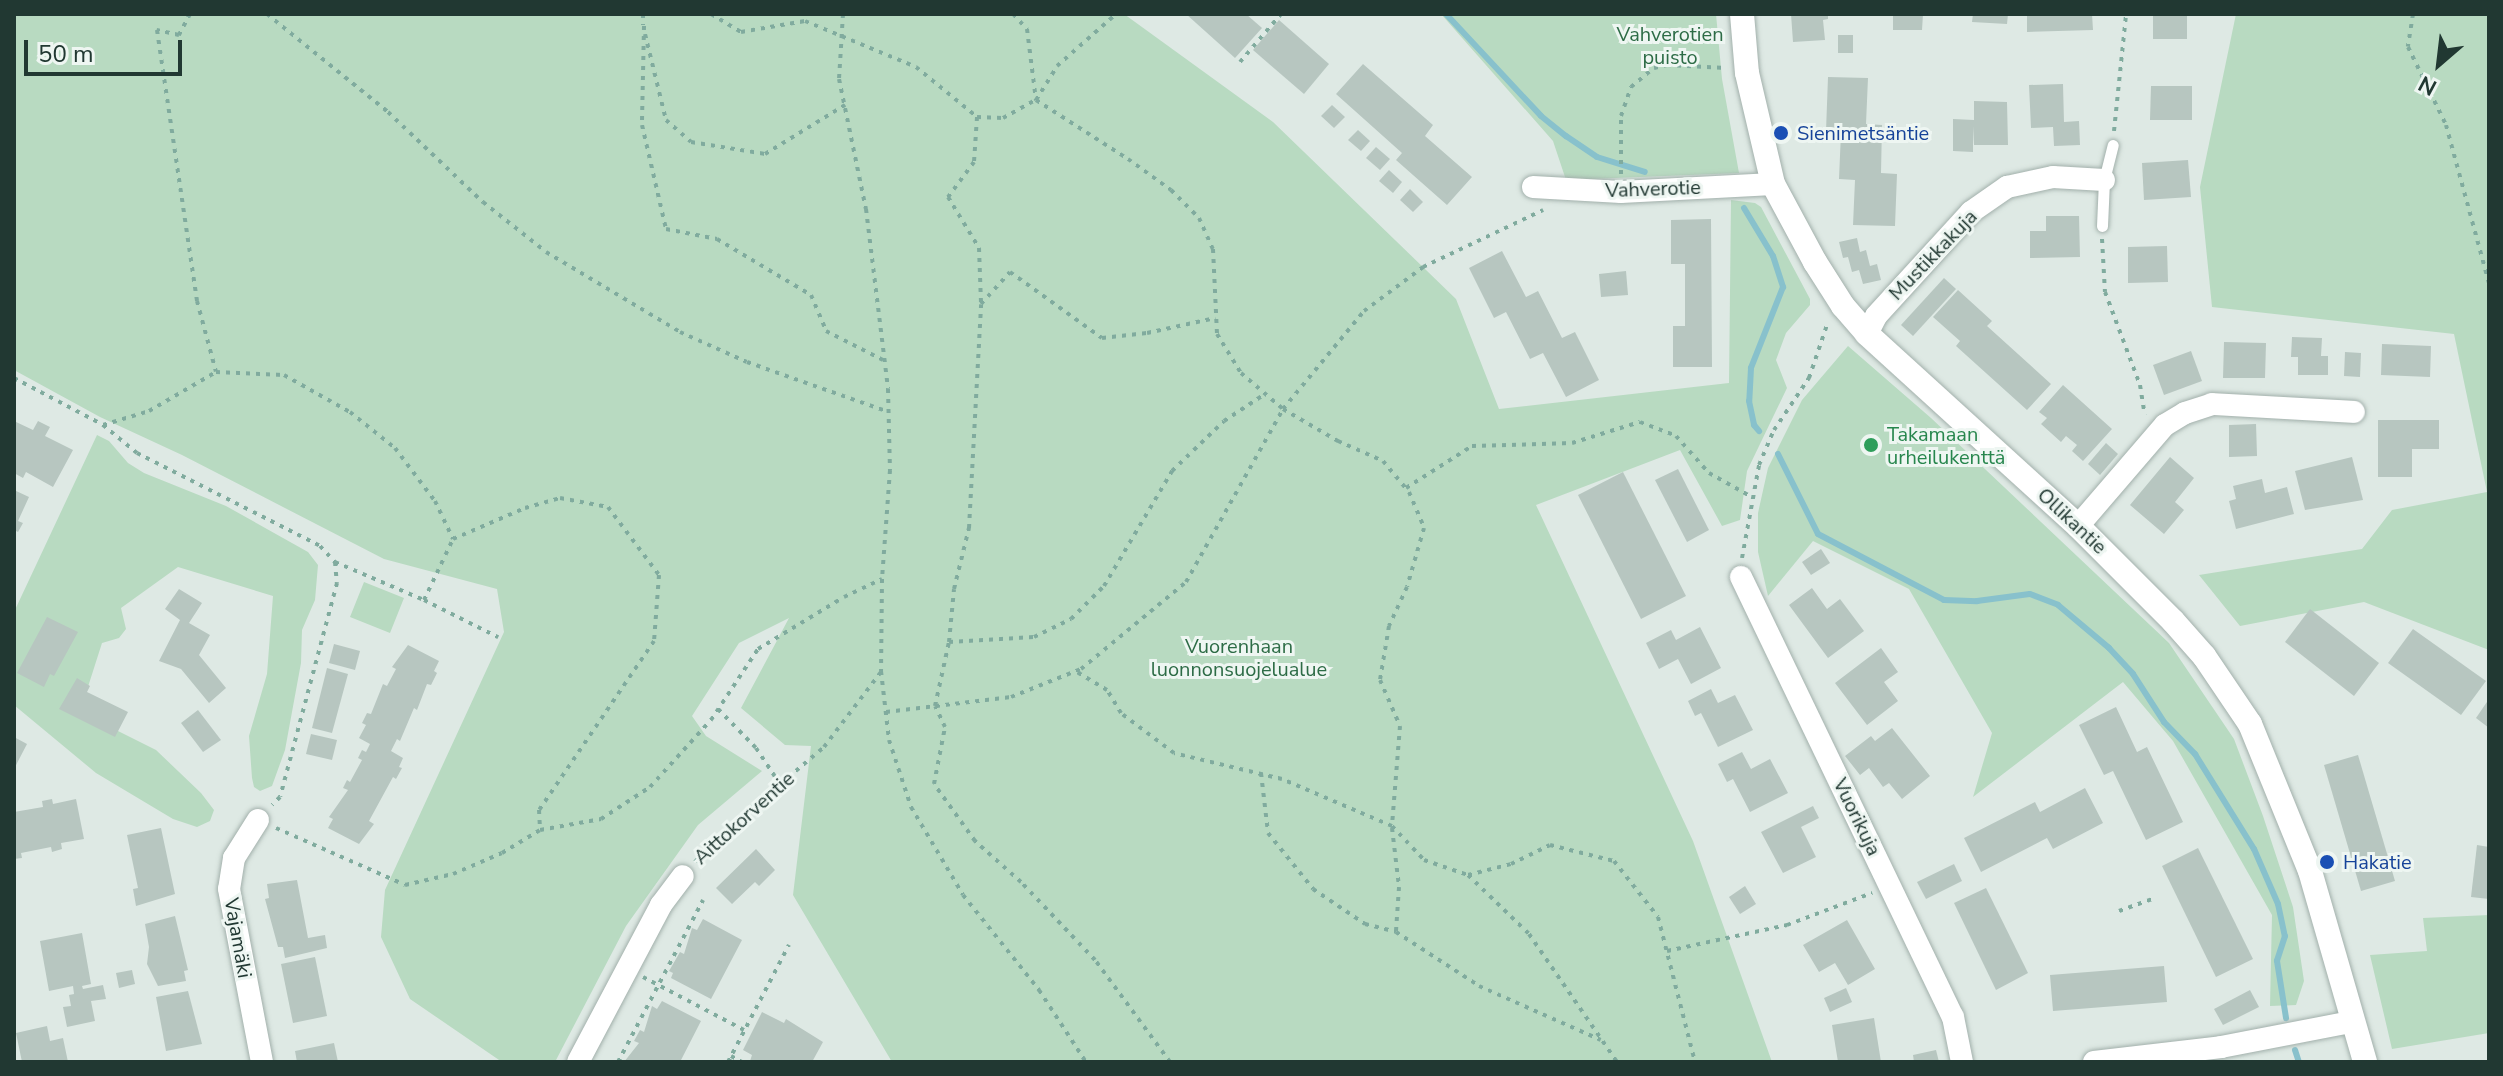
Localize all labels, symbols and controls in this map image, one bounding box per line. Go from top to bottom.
park label: Vahverotien puisto [1617,23,1723,70]
scale bar [28,24,186,74]
north arrow [2399,24,2479,104]
text: 50 m [38,38,94,70]
text: N [2413,68,2442,102]
place label: Sienimetsäntie [1797,121,1929,145]
marker: Sienimetsäntie [1772,124,1790,142]
street label: Vahverotie [1605,175,1701,203]
street label: Mustikkakuja [1884,205,1982,305]
place label: Takamaan urheilukenttä [1887,422,2005,469]
marker: Takamaan urheilukenttä [1862,436,1880,454]
street label: Ollikantie [2032,483,2112,559]
park label: Vuorenhaan luonnonsuojelualue [1151,634,1327,681]
street label: Aittokorventie [689,767,799,869]
street label: Vuorikuja [1828,774,1886,860]
place label: Hakatie [2343,850,2412,874]
marker: Hakatie [2318,853,2336,871]
street label: Vajamäki [219,896,257,980]

